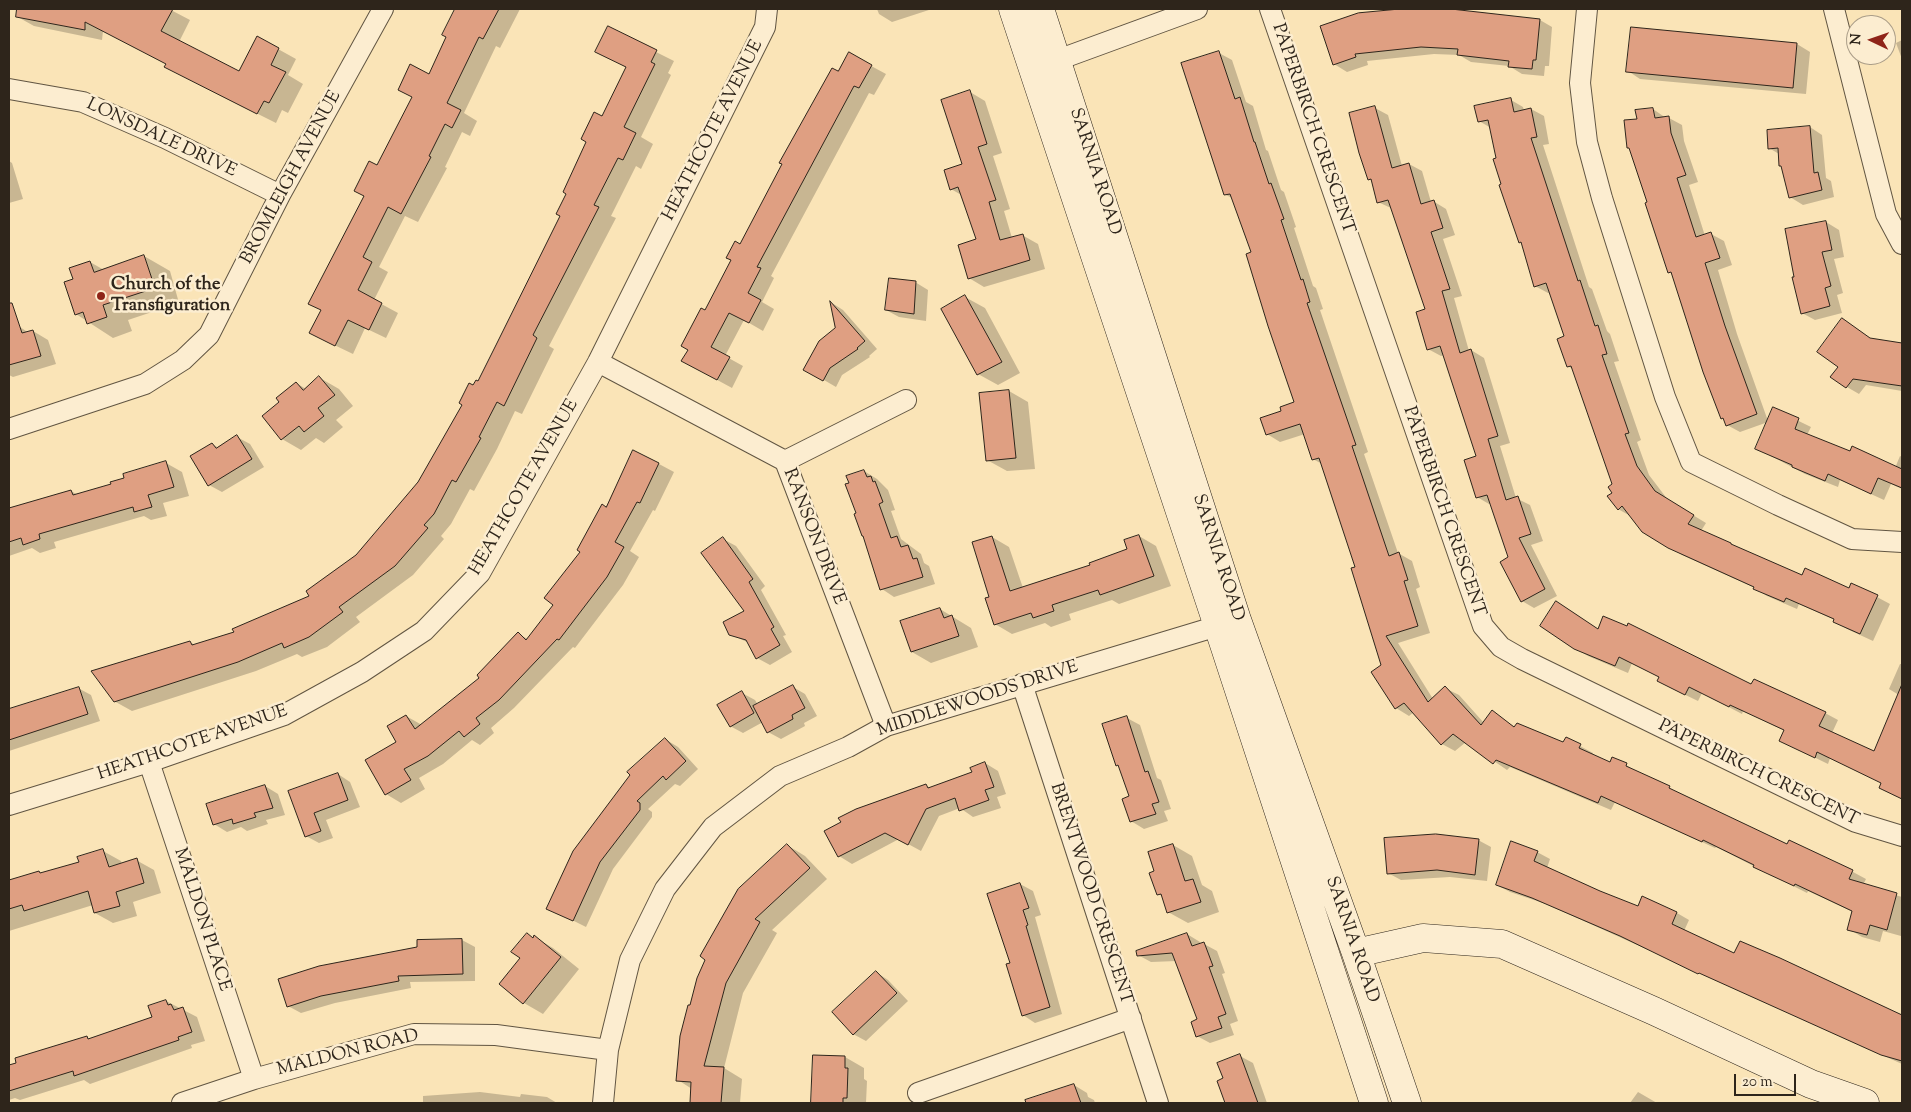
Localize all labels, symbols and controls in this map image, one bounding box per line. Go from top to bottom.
north arrow [1846,15,1896,65]
street label: PAPERBIRCH CRESCENT [1266,21,1358,237]
text: N [1847,33,1867,45]
street label: HEATHCOTE AVENUE [659,37,769,225]
street label: BROMLEIGH AVENUE [237,88,347,268]
street label: LONSDALE DRIVE [83,95,239,183]
street label: SARNIA ROAD [1063,106,1125,238]
place label: Church of the Transfiguration [111,275,230,318]
marker: Church of the Transfiguration [95,290,107,302]
street label: HEATHCOTE AVENUE [466,396,584,580]
street label: PAPERBIRCH CRESCENT [1397,404,1489,620]
street label: RANSON DRIVE [777,466,849,608]
street label: SARNIA ROAD [1186,492,1248,624]
street label: MIDDLEWOODS DRIVE [875,657,1081,743]
street label: HEATHCOTE AVENUE [95,701,291,787]
street label: PAPERBIRCH CRESCENT [1654,716,1862,832]
street label: BRENTWOOD CRESCENT [1044,780,1136,1008]
street label: MALDON PLACE [168,845,234,995]
street label: SARNIA ROAD [1319,874,1383,1006]
street label: MALDON ROAD [275,1026,421,1082]
scale bar [1736,1064,1798,1096]
text: 20 m [1742,1072,1773,1093]

